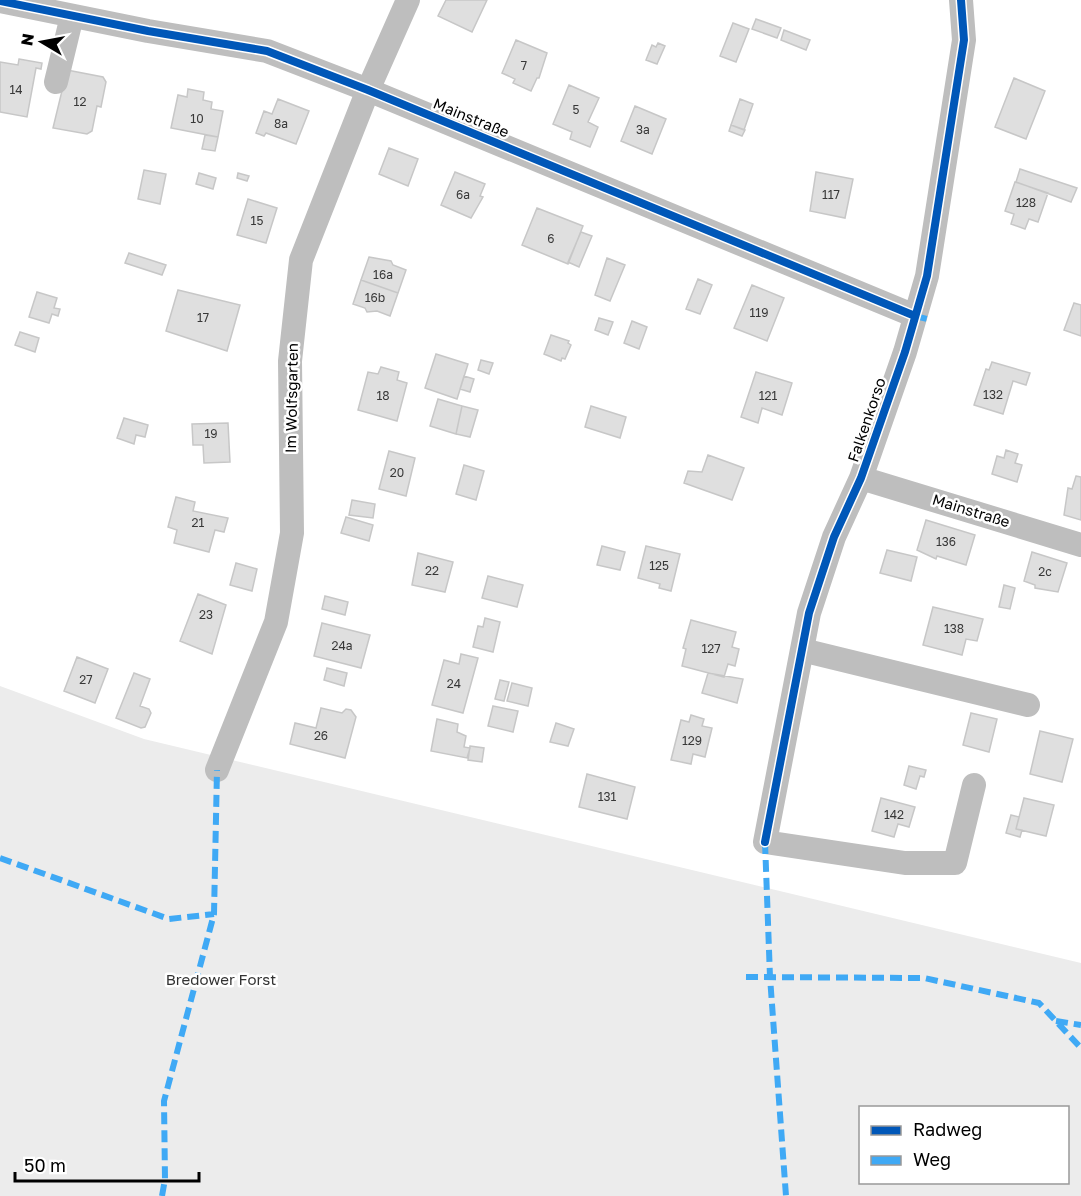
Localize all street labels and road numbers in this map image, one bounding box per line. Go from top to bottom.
street label: Mainstraße [431,94,512,141]
street label: Im Wolfsgarten [281,343,301,453]
street label: Falkenkorso [843,375,889,464]
street label: Mainstraße [930,490,1013,530]

